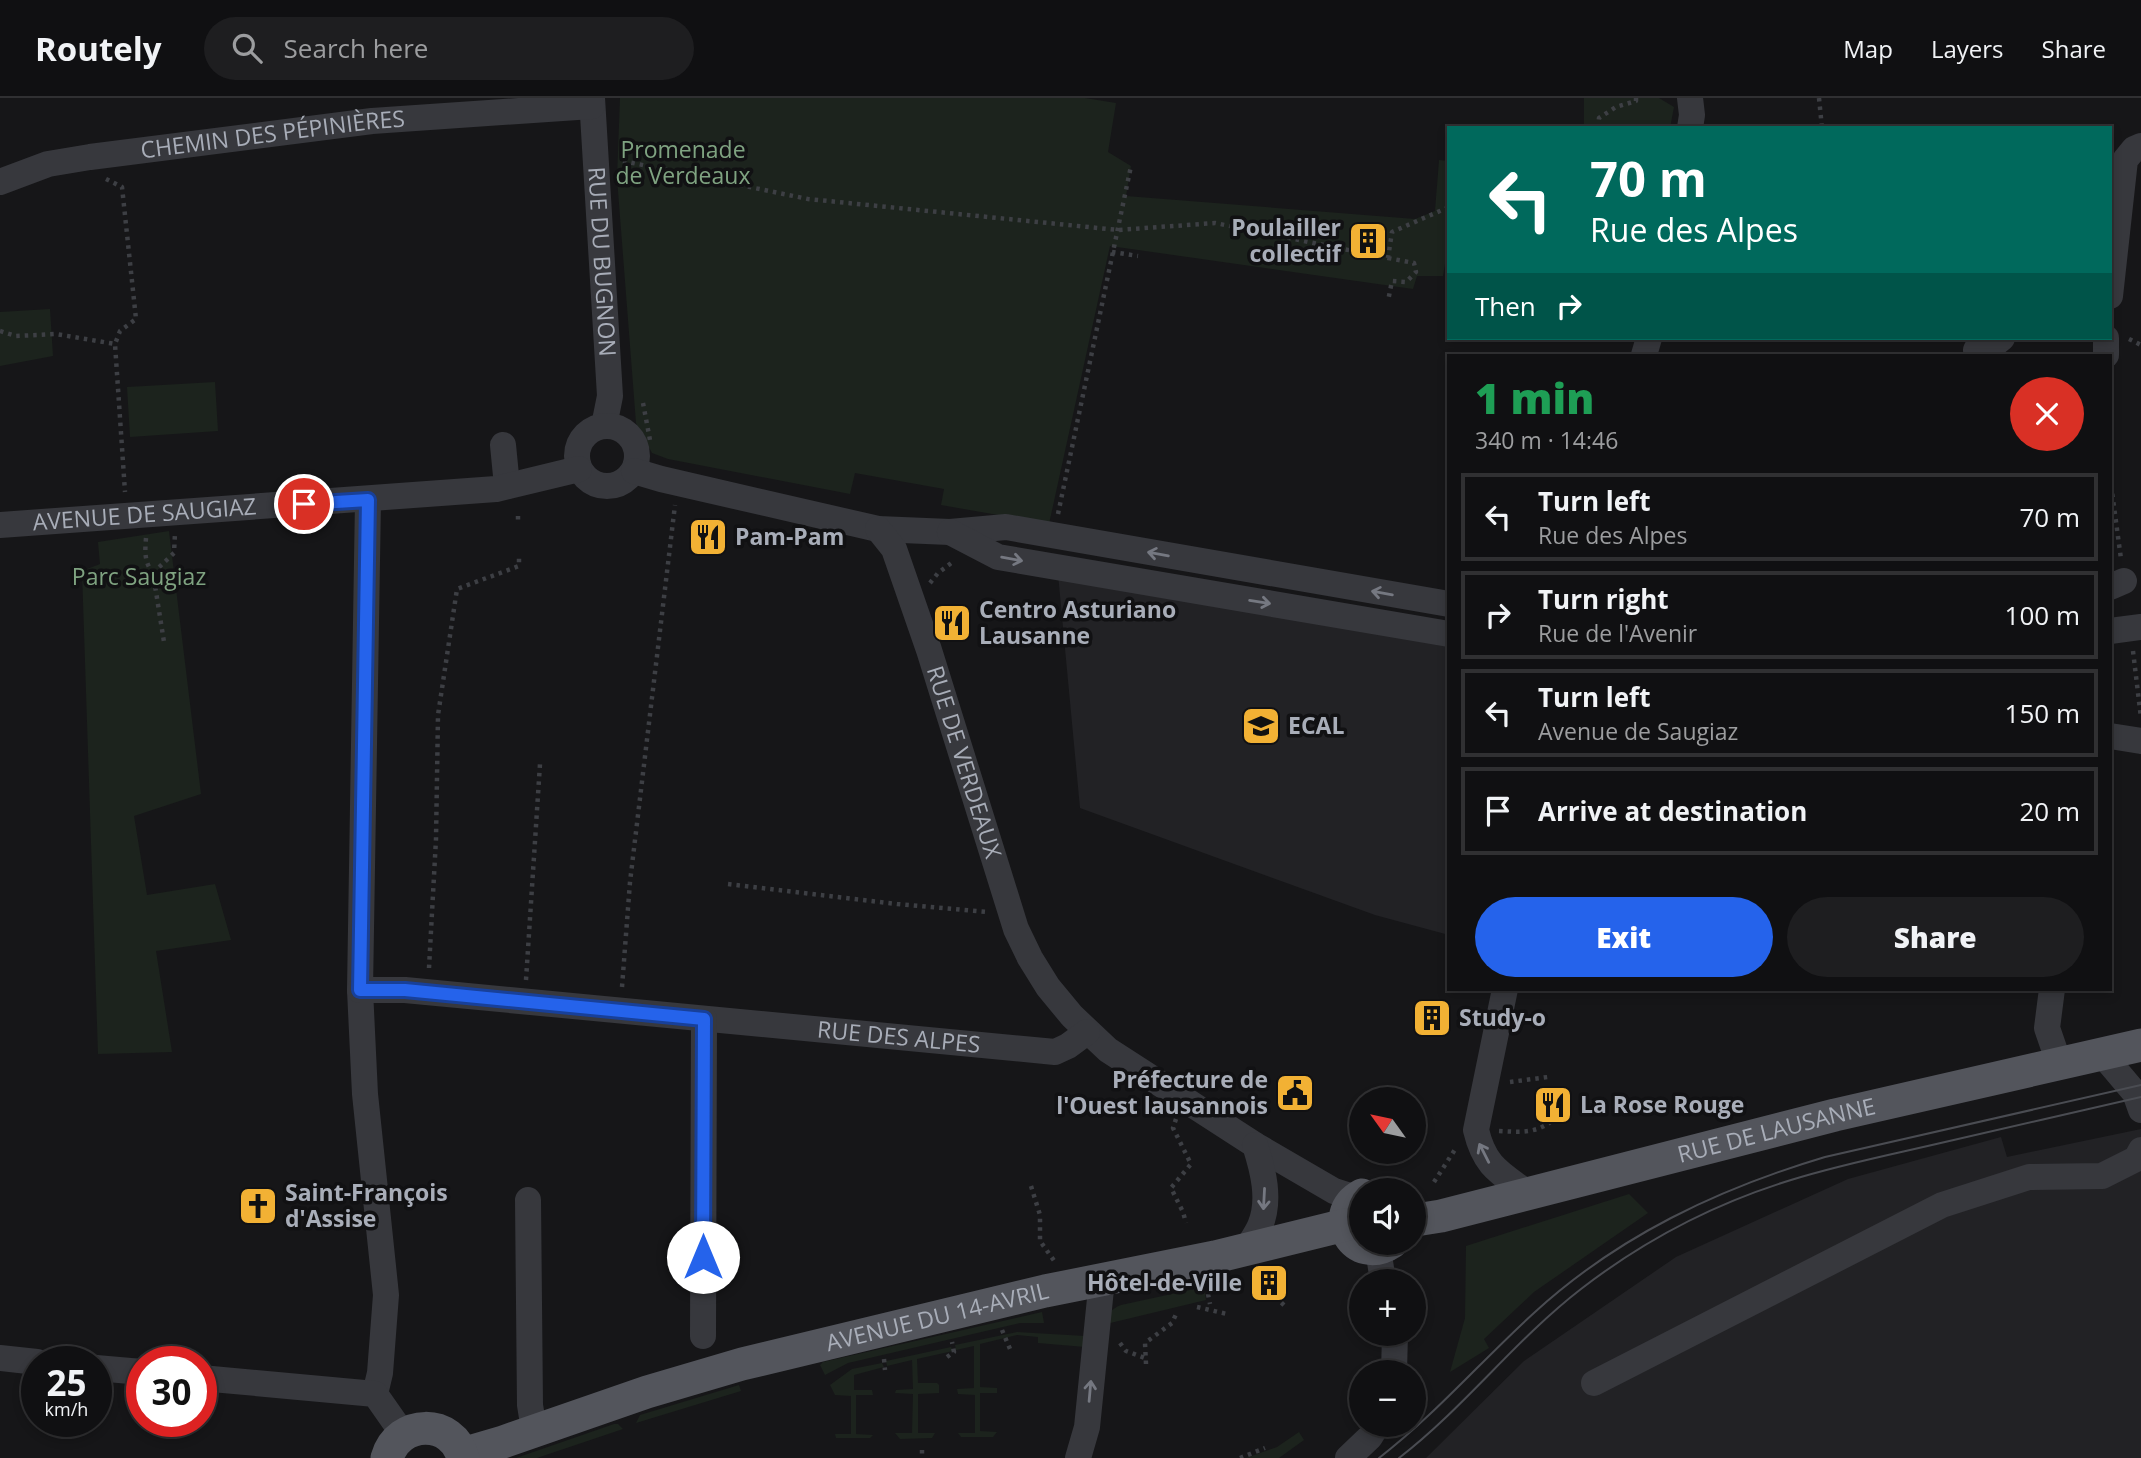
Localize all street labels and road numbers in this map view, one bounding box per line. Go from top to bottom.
street label: CHEMIN DES PÉPINIÈRES [139,102,406,165]
street label: RUE DU BUGNON [581,166,625,358]
street label: AVENUE DE SAUGIAZ [32,489,258,538]
street label: RUE DE VERDEAUX [920,662,1010,863]
street label: RUE DES ALPES [816,1012,982,1060]
street label: RUE DE LAUSANNE [1674,1089,1878,1170]
street label: AVENUE DU 14-AVRIL [822,1274,1052,1358]

